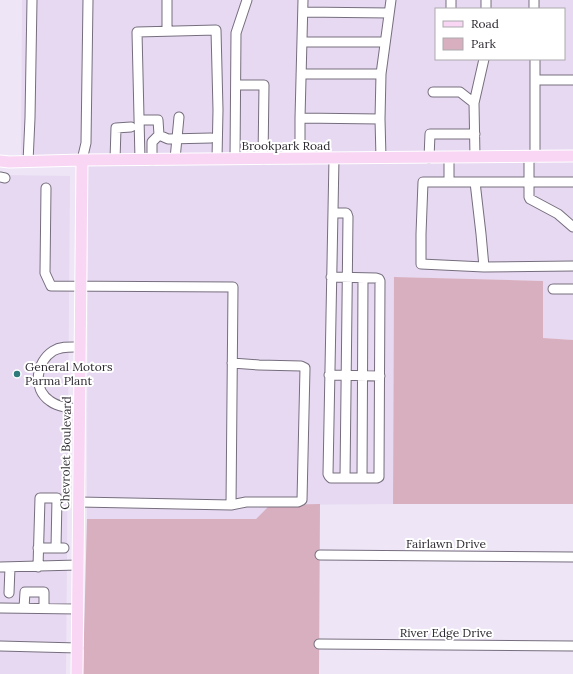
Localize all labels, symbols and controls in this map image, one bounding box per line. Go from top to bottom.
legend [435,8,565,60]
text: Road [471,16,499,31]
text: Park [471,36,497,51]
street label: Brookpark Road [242,138,330,153]
place label: General Motors Parma Plant [25,359,113,388]
marker: General Motors Parma Plant [12,369,22,379]
street label: Chevrolet Boulevard [57,396,74,510]
street label: Fairlawn Drive [406,536,487,551]
street label: River Edge Drive [400,625,493,640]

